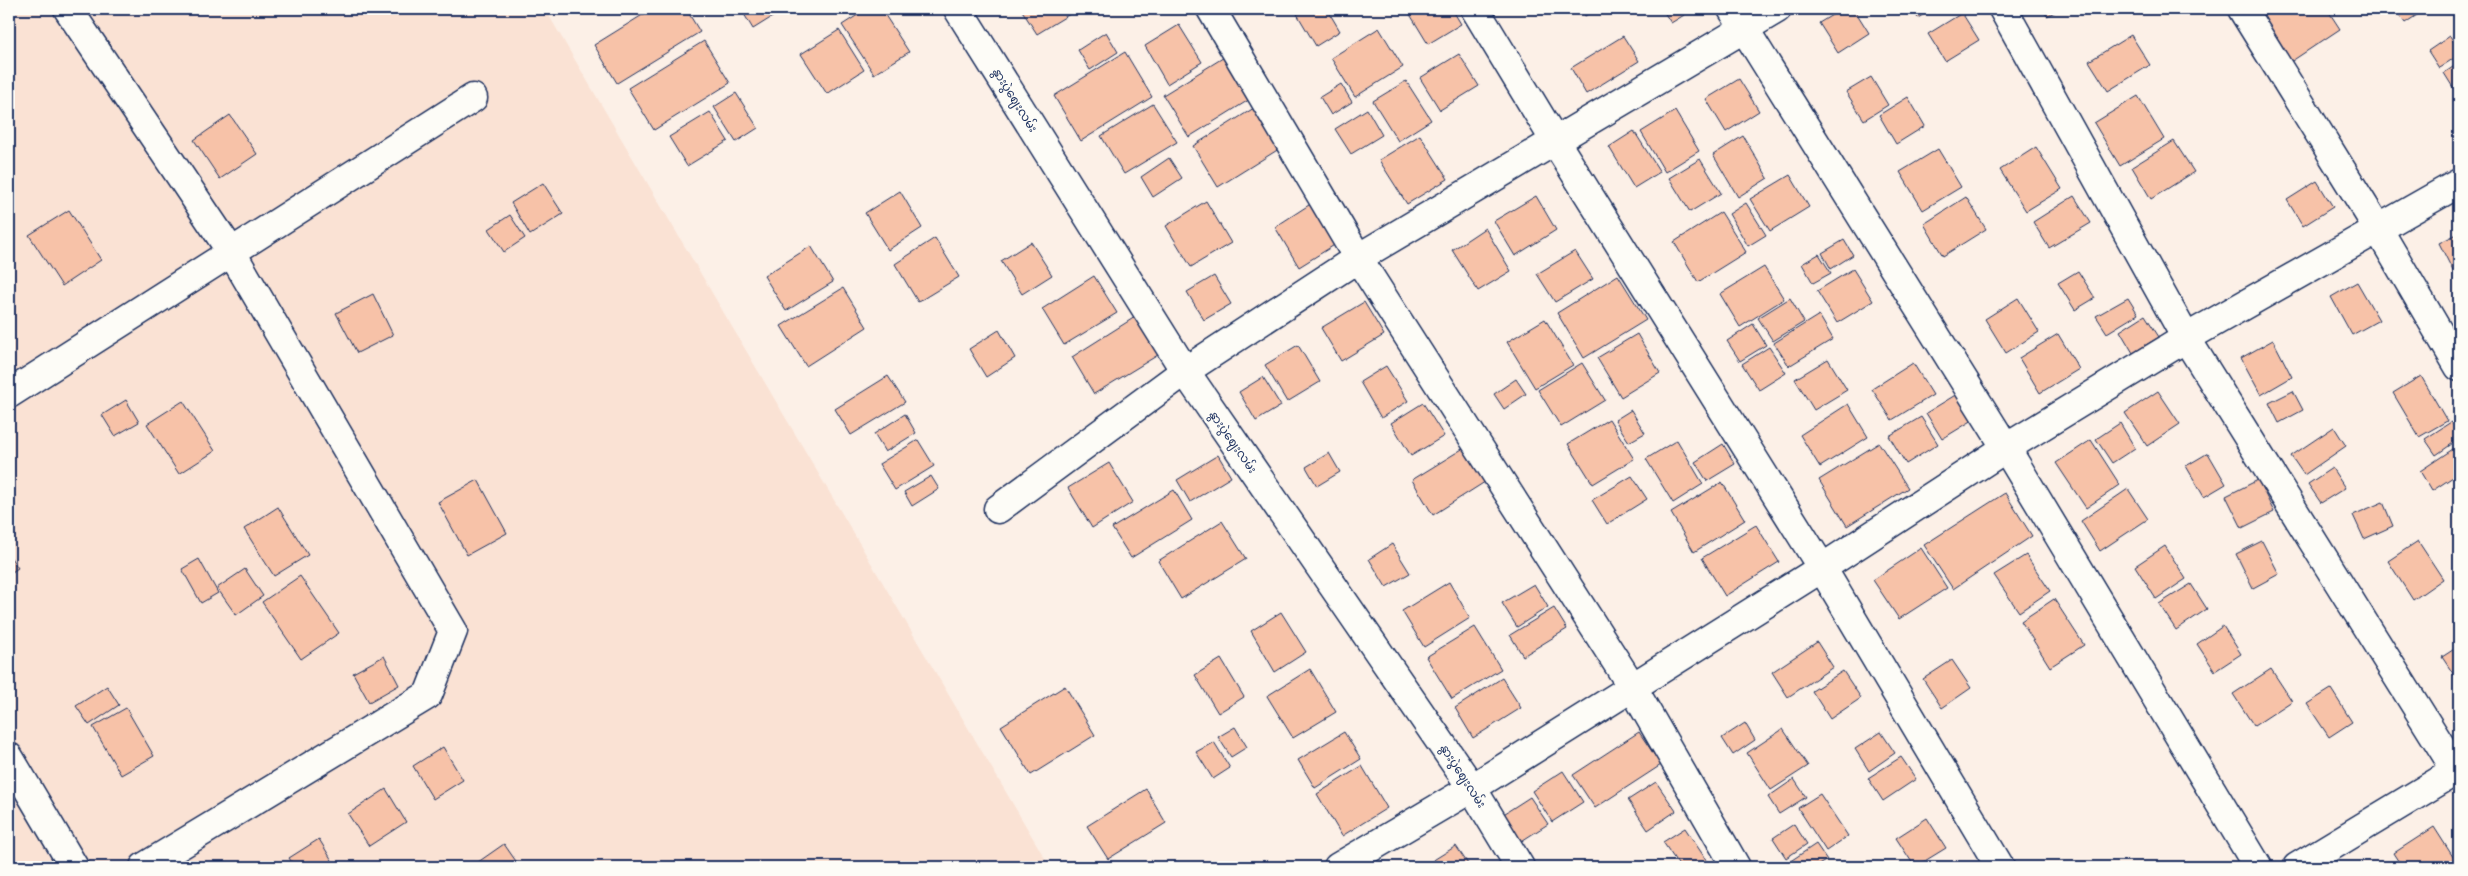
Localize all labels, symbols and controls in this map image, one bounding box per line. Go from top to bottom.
street label: နွားပွဲဈေးလမ်း [987,64,1043,136]
street label: နွားပွဲဈေးလမ်း [1204,406,1262,478]
street label: နွားပွဲဈေးလမ်း [1435,740,1491,812]

